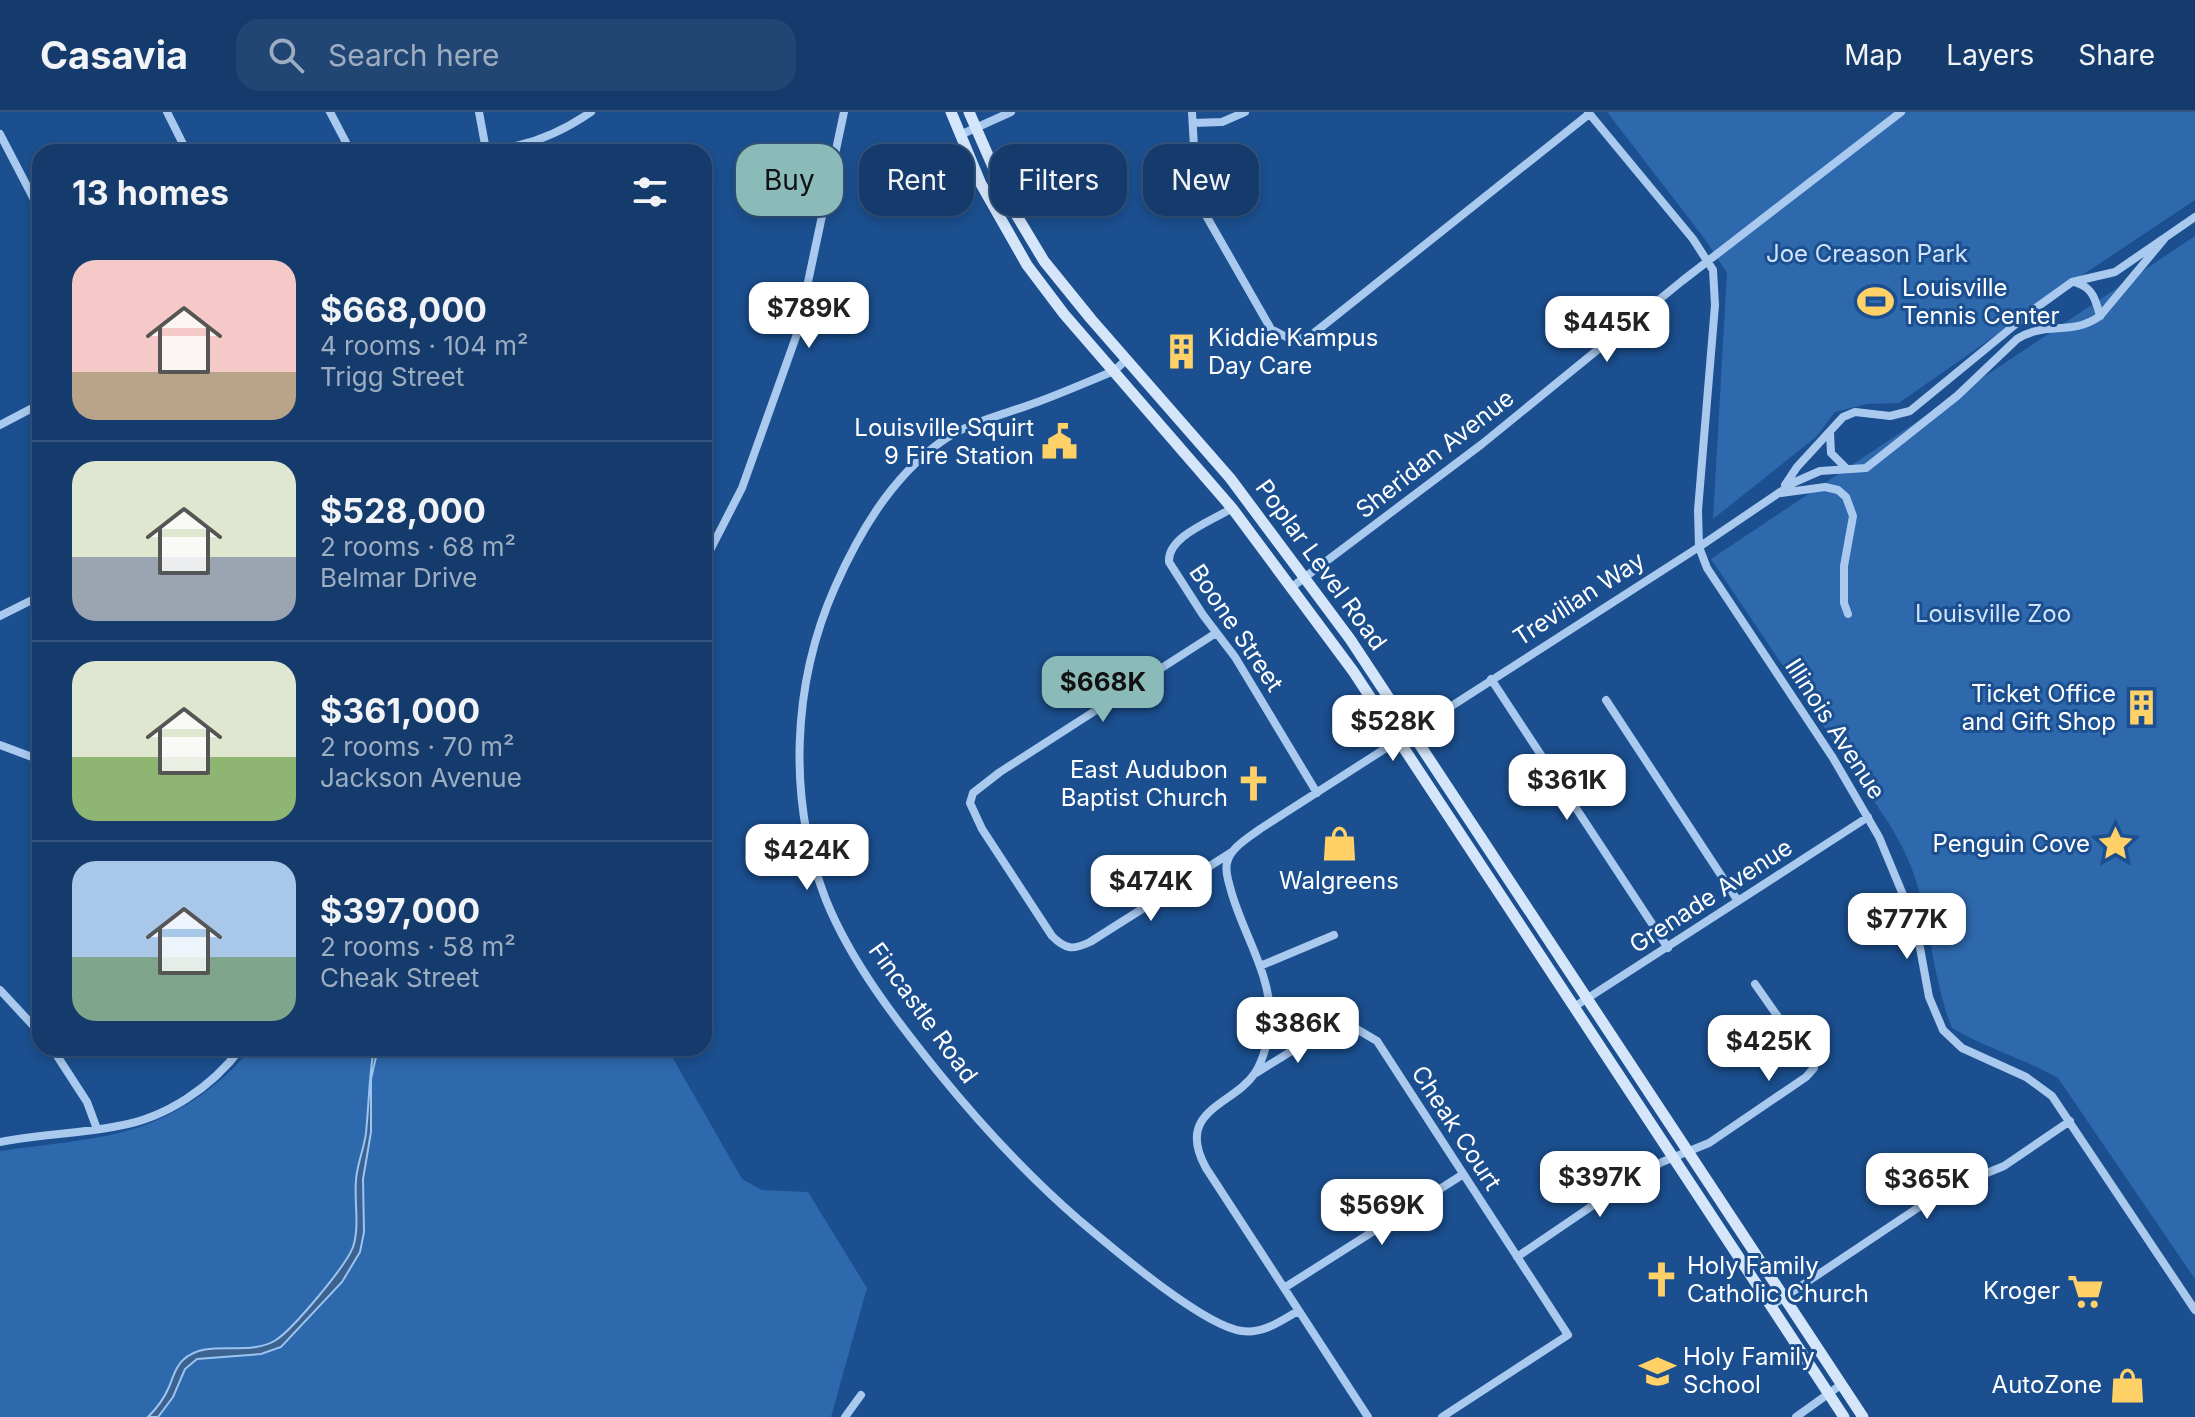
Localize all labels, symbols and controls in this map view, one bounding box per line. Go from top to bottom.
search box [236,19,796,91]
text: Casavia [40,32,188,78]
icon: search [264,33,308,77]
text: Search here [328,37,500,73]
text: Map [1844,38,1902,72]
text: Layers [1946,38,2034,72]
text: Share [2078,38,2155,72]
chip: Buy [736,144,843,216]
chip: Rent [859,144,974,216]
chip: Filters [990,144,1127,216]
chip: New [1143,144,1259,216]
icon: filters [628,170,672,214]
text: 13 homes [72,172,229,213]
park label: Joe Creason Park [1766,239,1968,268]
place label: Louisville Tennis Center [1902,273,2060,330]
pin: $789K [753,282,865,350]
sports icon: Louisville Tennis Center [1857,283,1895,321]
text: $668,000 [320,289,487,330]
icon: home [136,292,232,388]
text: $789K [767,292,851,323]
pin: $445K [1551,296,1663,364]
text: $445K [1563,306,1651,337]
place label: Kiddie Kampus Day Care [1208,323,1378,380]
text: 4 rooms · 104 m² [320,330,529,361]
building icon: Kiddie Kampus Day Care [1163,333,1201,371]
text: Trigg Street [320,361,464,392]
street label: Sheridan Avenue [1350,383,1519,524]
place label: Louisville Squirt 9 Fire Station [854,413,1034,470]
public building icon: Louisville Squirt 9 Fire Station [1041,423,1079,461]
street label: Poplar Level Road [1250,474,1393,656]
text: $528,000 [320,490,486,531]
icon: home [136,493,232,589]
text: 2 rooms · 68 m² [320,531,516,562]
street label: Trevilian Way [1508,545,1650,652]
street label: Boone Street [1183,559,1290,697]
text: Belmar Drive [320,562,477,593]
park label: Louisville Zoo [1915,599,2071,628]
street label: Illinois Avenue [1779,653,1892,805]
pin: $668K [1047,656,1159,724]
text: $668K [1060,666,1146,697]
place label: Ticket Office and Gift Shop [1962,679,2116,736]
building icon: Ticket Office and Gift Shop [2123,689,2161,727]
text: $361,000 [320,690,480,731]
icon: home [136,693,232,789]
pin: $528K [1337,695,1449,763]
text: $528K [1350,705,1436,736]
text: 2 rooms · 70 m² [320,731,515,762]
pin: $361K [1511,754,1623,822]
place label: East Audubon Baptist Church [1061,755,1228,812]
text: Jackson Avenue [320,762,522,793]
text: $361K [1527,764,1607,795]
church icon: East Audubon Baptist Church [1235,765,1273,803]
pin: $424K [751,824,863,892]
shop icon: Walgreens [1320,825,1358,863]
place icon: Penguin Cove [2097,825,2135,863]
place label: Penguin Cove [1933,829,2090,858]
street label: Grenade Avenue [1624,832,1797,959]
text: $424K [764,834,850,865]
pin: $474K [1095,855,1207,923]
text: $474K [1109,865,1193,896]
place label: Walgreens [1279,866,1399,895]
text: $397,000 [320,890,480,931]
icon: home [136,893,232,989]
pin: $777K [1851,893,1963,961]
text: $777K [1866,903,1948,934]
text: 2 rooms · 58 m² [320,931,516,962]
street label: Fincastle Road [863,937,984,1089]
text: Cheak Street [320,962,479,993]
pin: $386K [1242,997,1354,1065]
text: $386K [1255,1007,1341,1038]
pin: $425K [1713,1015,1825,1083]
text: $425K [1726,1025,1812,1056]
street label: Cheak Court [1405,1060,1508,1196]
pin: $397K [1544,1151,1656,1219]
pin: $365K [1871,1153,1983,1221]
text: $397K [1558,1161,1642,1192]
text: $365K [1884,1163,1970,1194]
pin: $569K [1326,1179,1438,1247]
text: $569K [1339,1189,1425,1220]
place label: Holy Family Catholic Church [1687,1251,1869,1308]
church icon: Holy Family Catholic Church [1642,1261,1680,1299]
supermarket icon: Kroger [2067,1272,2105,1310]
place label: Kroger [1983,1276,2060,1305]
place label: Holy Family School [1683,1342,1815,1399]
school or university icon: Holy Family School [1638,1352,1676,1390]
shop icon: AutoZone [2109,1366,2147,1404]
place label: AutoZone [1992,1370,2102,1399]

